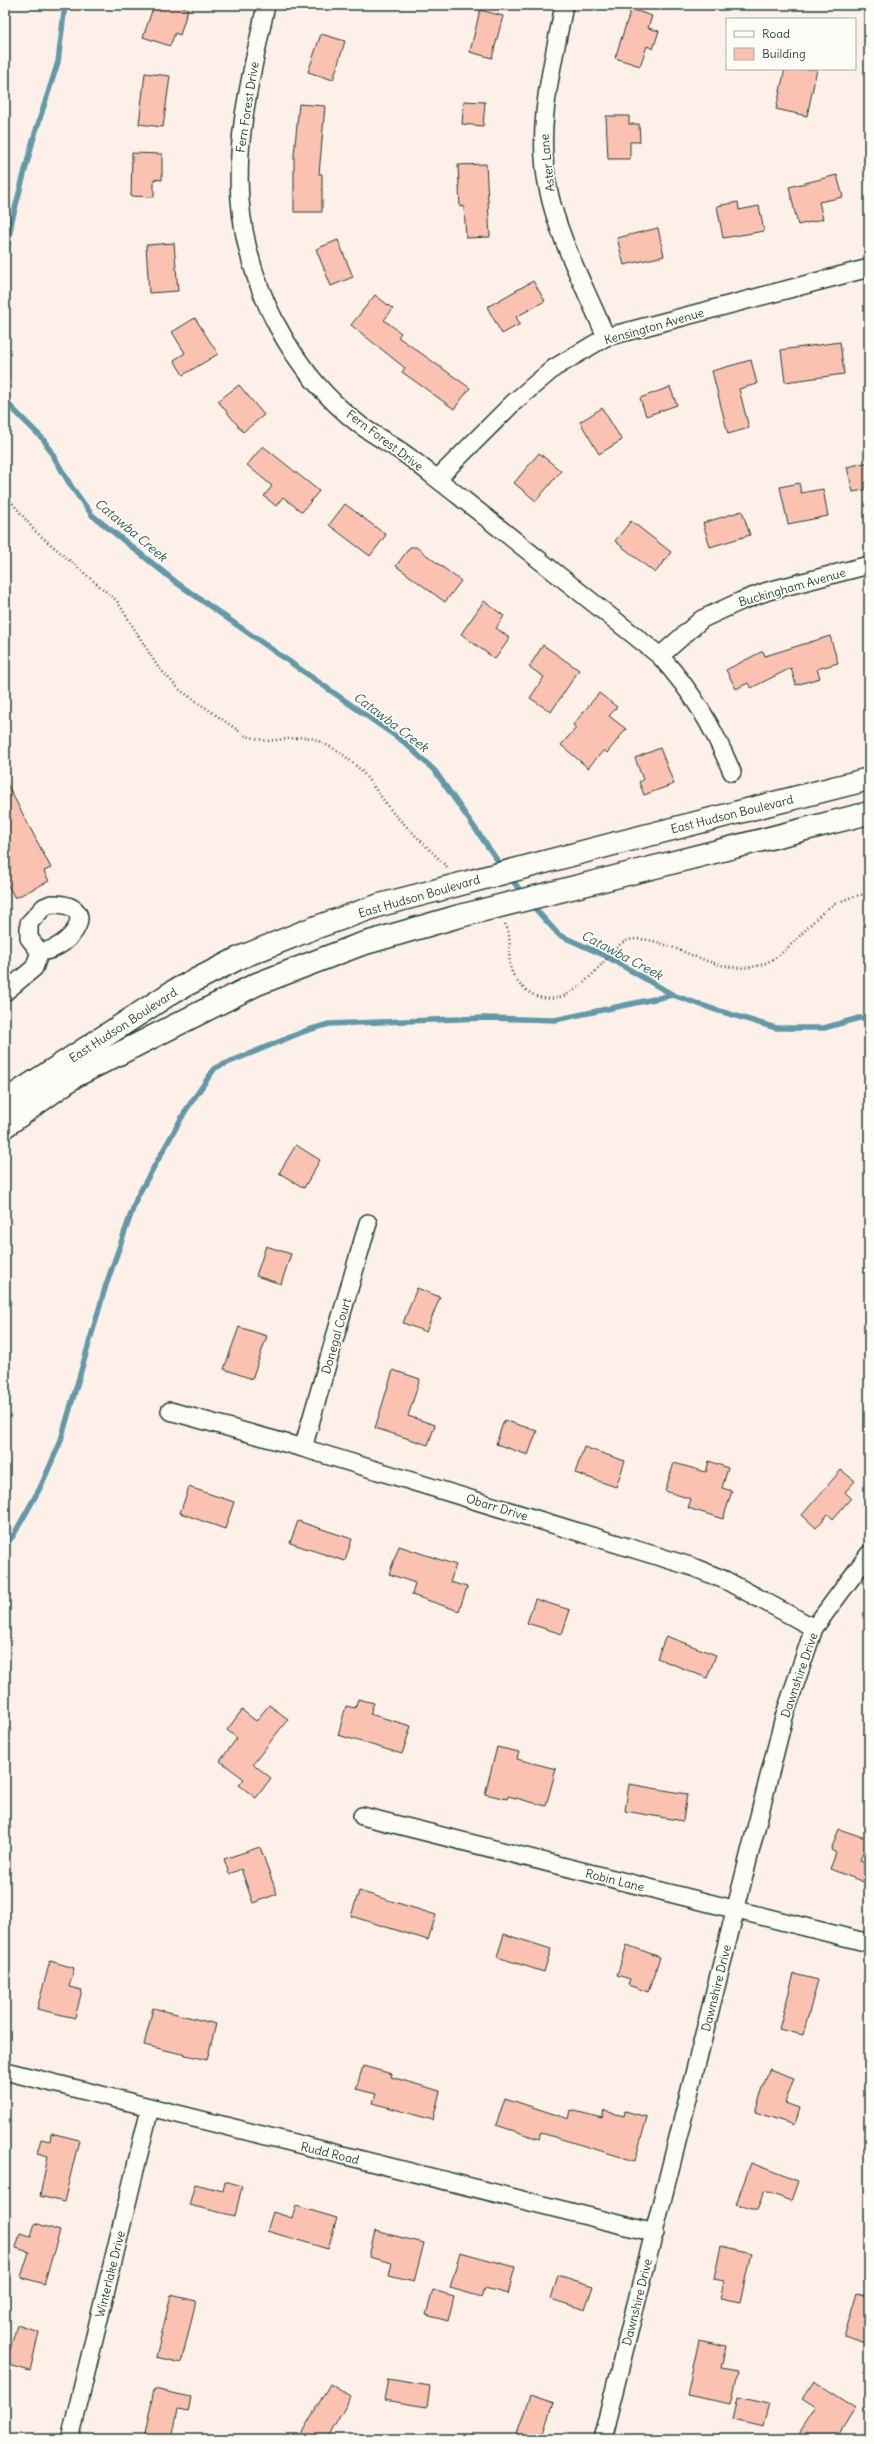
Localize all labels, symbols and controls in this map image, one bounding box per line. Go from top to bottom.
legend [726,18,856,70]
text: Road [762,26,790,41]
text: Building [762,46,806,61]
street label: Fern Forest Drive [232,60,262,154]
street label: Aster Lane [537,133,557,193]
street label: Kensington Avenue [602,305,706,347]
street label: Fern Forest Drive [344,406,426,474]
water label: Catawba Creek [91,495,172,566]
street label: Buckingham Avenue [737,565,847,609]
water label: Catawba Creek [350,688,433,757]
street label: East Hudson Boulevard [669,791,795,837]
street label: East Hudson Boulevard [356,871,482,921]
water label: Catawba Creek [578,926,667,984]
street label: East Hudson Boulevard [66,984,180,1066]
street label: Donegal Court [318,1296,354,1376]
street label: Obarr Drive [464,1491,530,1523]
street label: Dawnshire Drive [777,1630,821,1720]
street label: Robin Lane [584,1865,646,1895]
street label: Dawnshire Drive [698,1943,734,2033]
street label: Rudd Road [299,2139,361,2167]
street label: Winterlake Drive [92,2229,128,2319]
street label: Dawnshire Drive [619,2257,655,2347]

